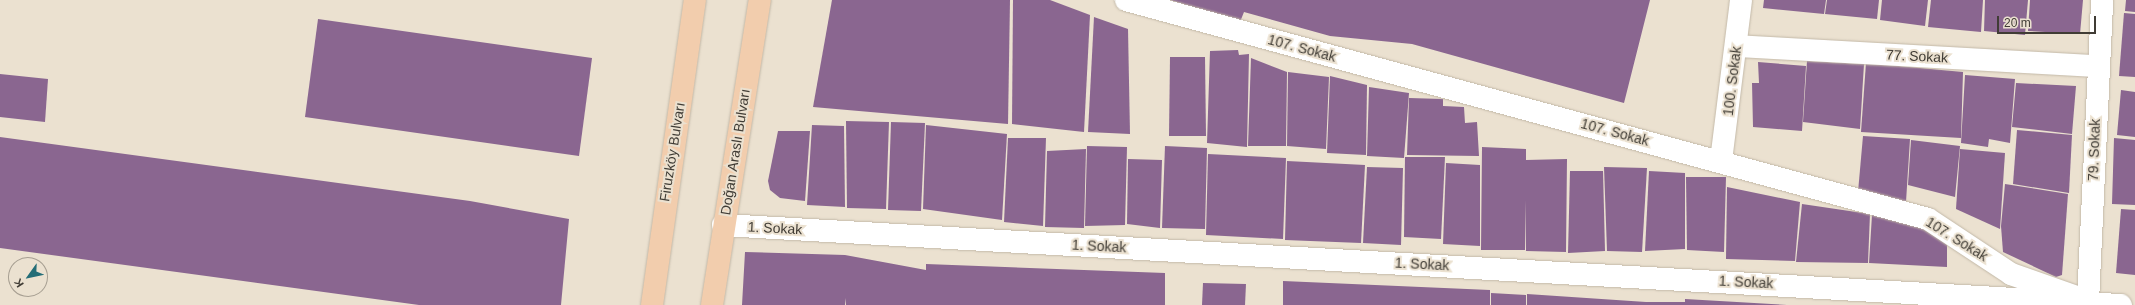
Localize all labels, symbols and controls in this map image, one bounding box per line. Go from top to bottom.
scale bar [1999,8,2098,34]
text: 20 m [2004,16,2031,30]
street label: 107. Sokak [1266,31,1338,65]
street label: 100. Sokak [1719,45,1745,117]
street label: 77. Sokak [1885,46,1949,66]
street label: Doğan Araslı Bulvarı [717,87,753,217]
street label: Firuzköy Bulvarı [656,101,688,203]
street label: 107. Sokak [1579,115,1651,149]
street label: 79. Sokak [2085,119,2103,181]
street label: 107. Sokak [1923,213,1991,265]
street label: 1. Sokak [747,218,803,238]
street label: 1. Sokak [1071,236,1127,256]
street label: 1. Sokak [1394,254,1450,274]
north arrow [8,257,48,297]
street label: 1. Sokak [1718,272,1774,292]
text: K [12,276,26,290]

